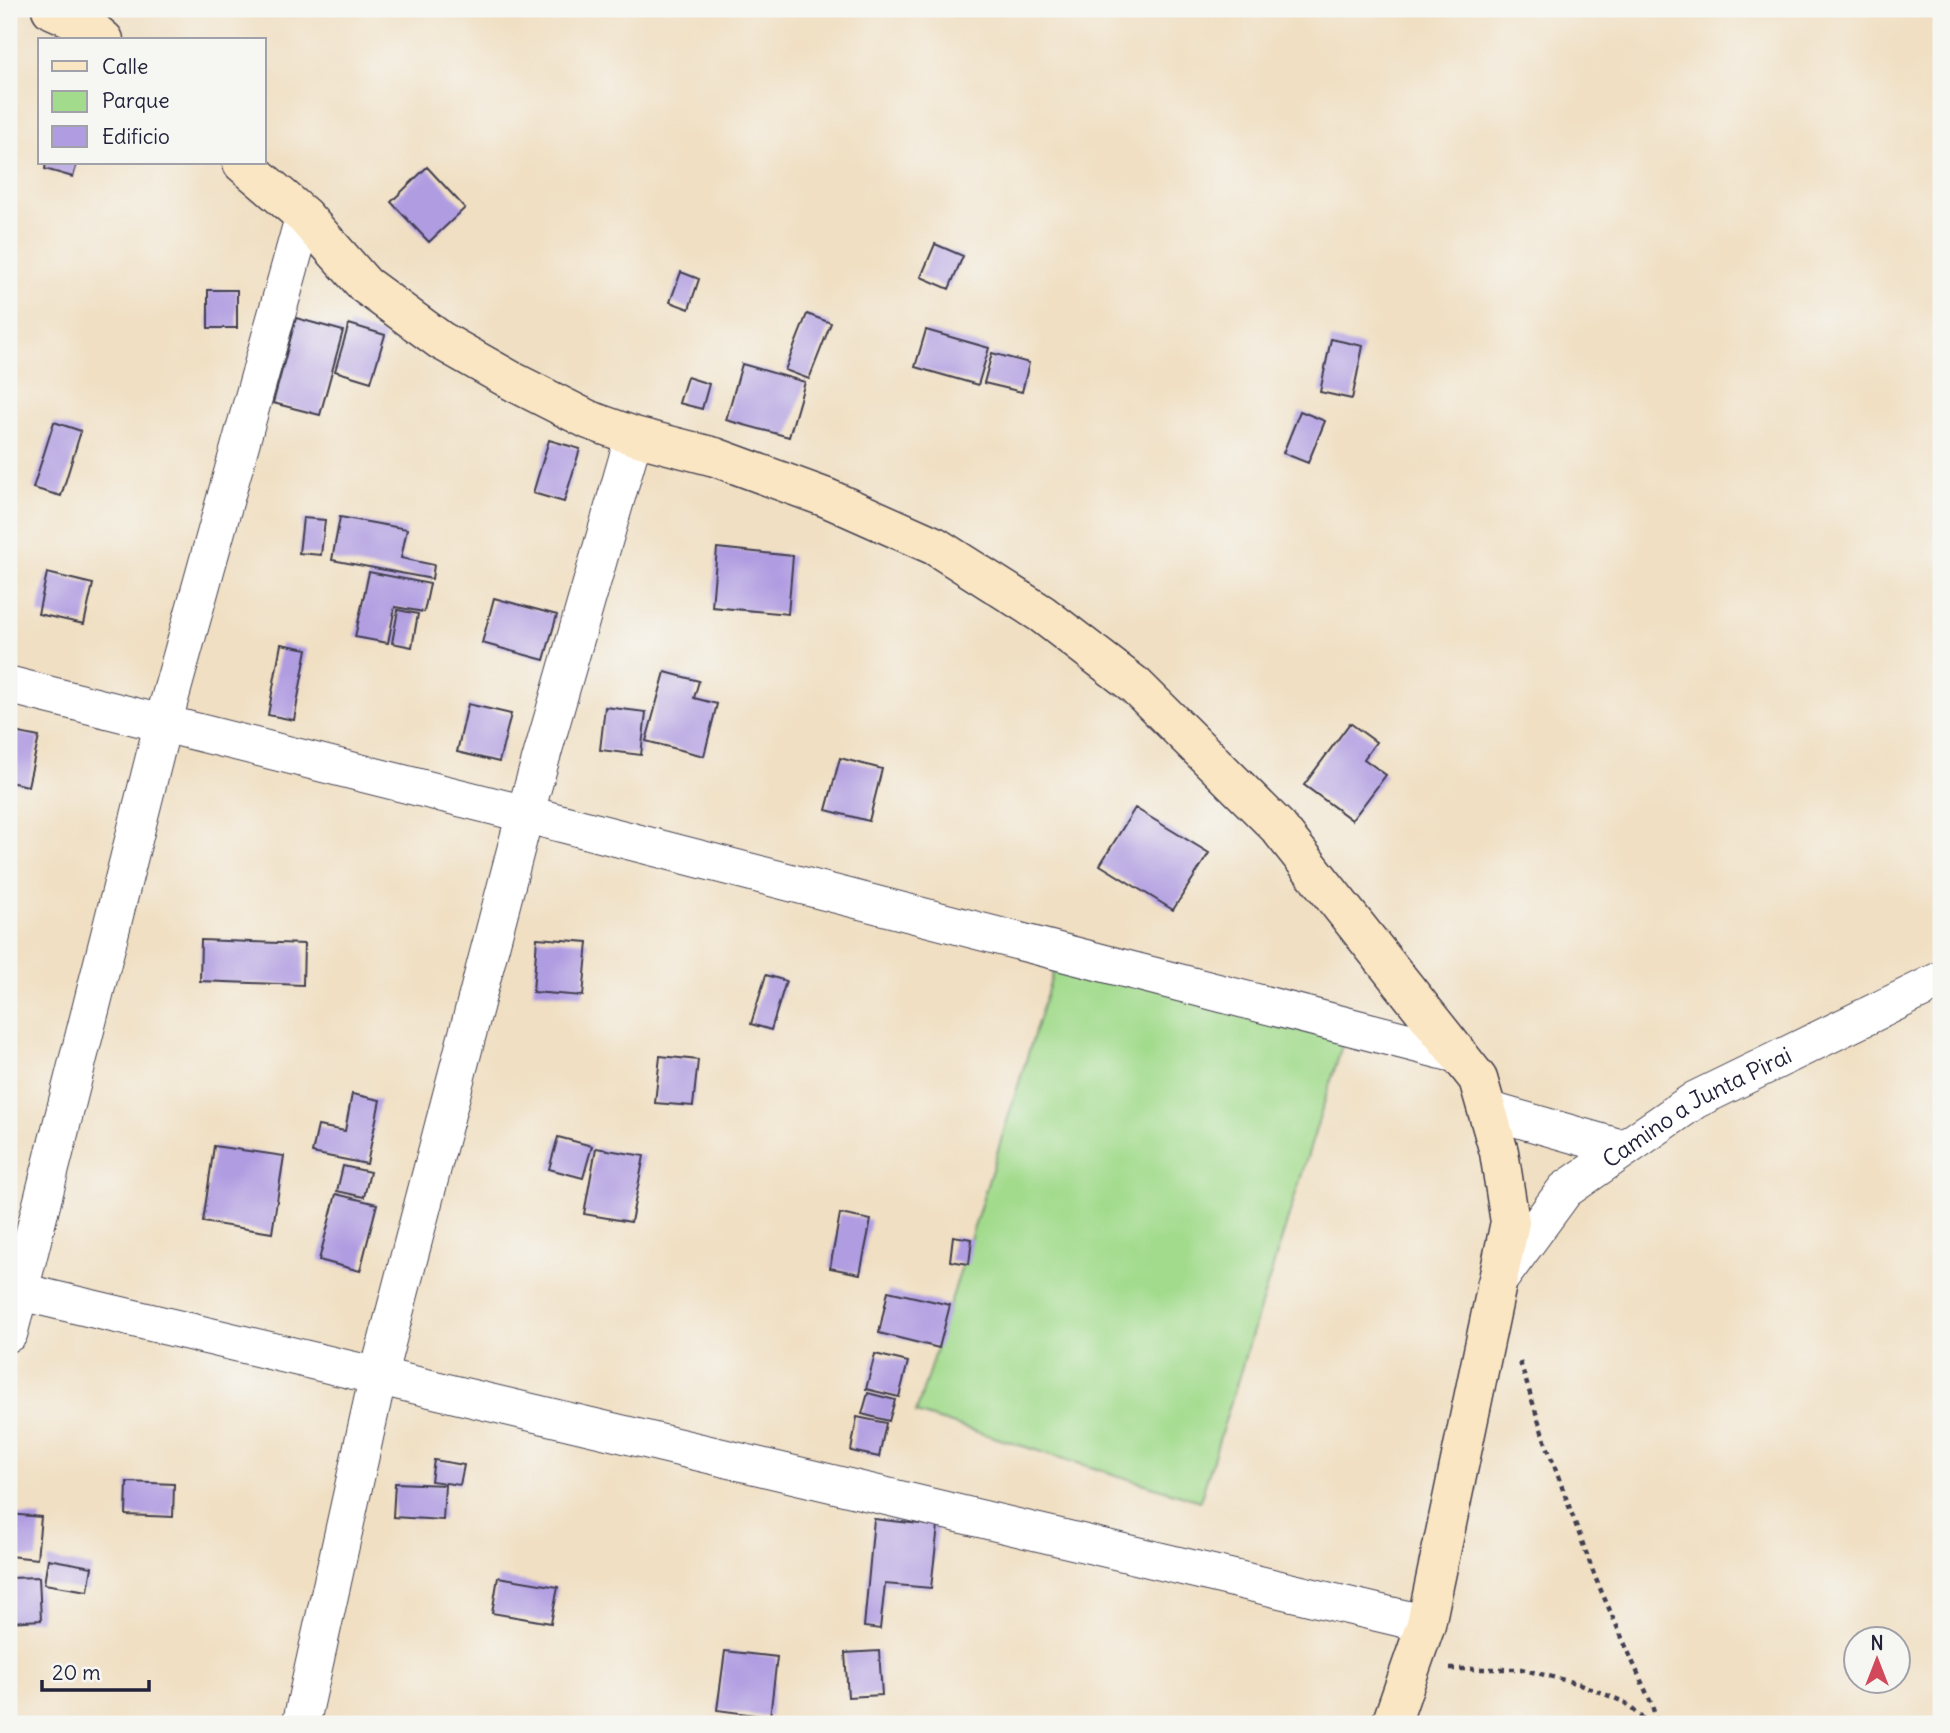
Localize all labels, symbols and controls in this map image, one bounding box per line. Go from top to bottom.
legend [38,38,266,164]
text: Calle [102,53,148,80]
text: Parque [102,87,170,114]
text: Edificio [102,123,170,150]
street label: Camino a Junta Pirai [1597,1040,1796,1174]
north arrow [1842,1624,1912,1694]
text: N [1870,1631,1884,1655]
scale bar [42,1649,149,1693]
text: 20 m [52,1659,101,1686]

